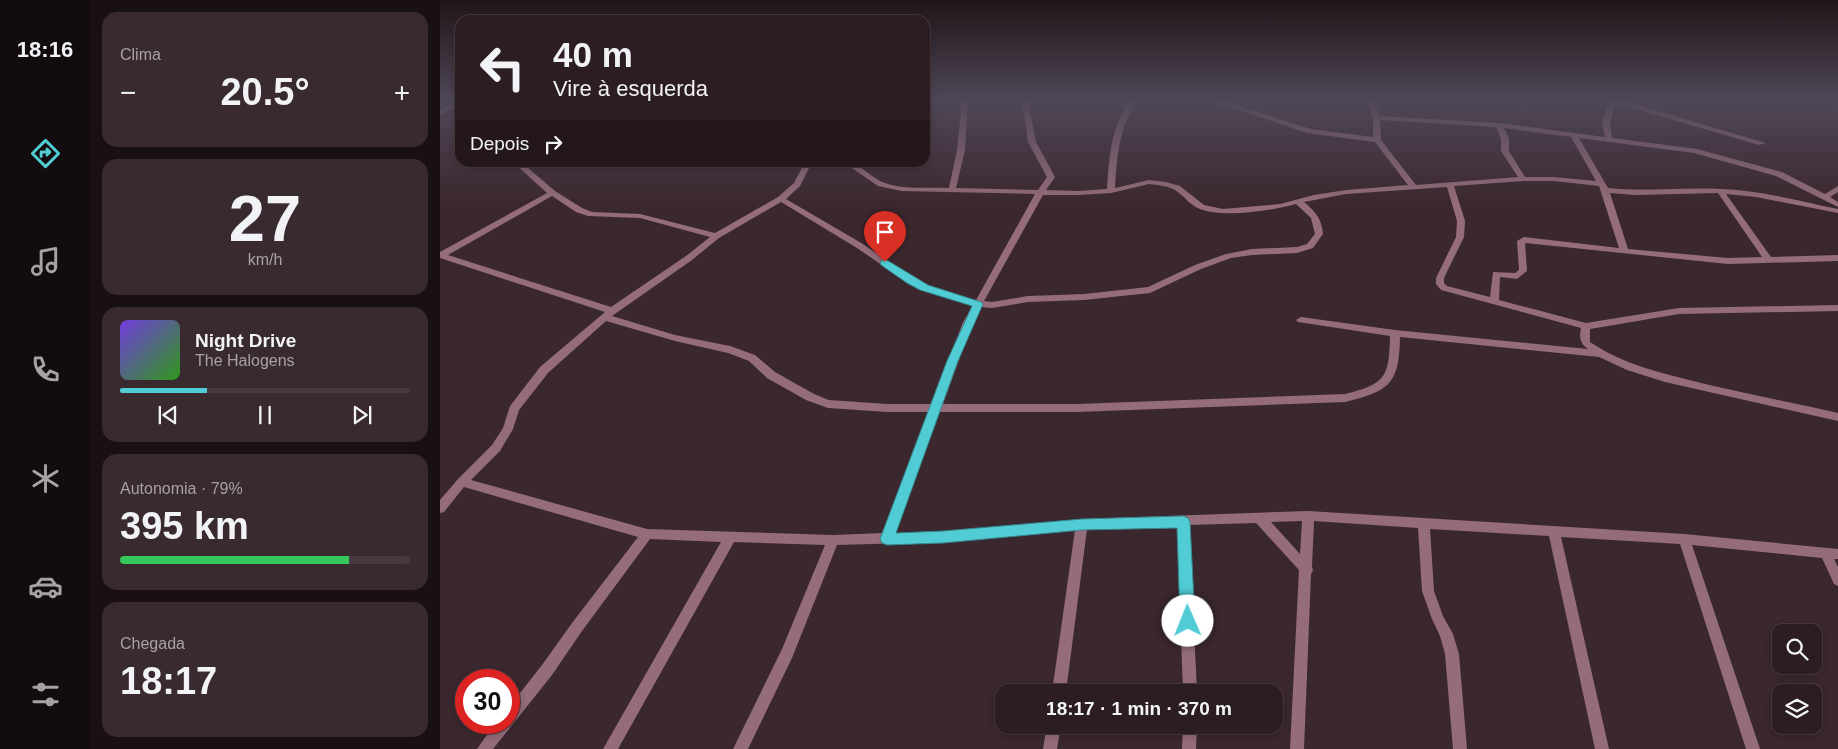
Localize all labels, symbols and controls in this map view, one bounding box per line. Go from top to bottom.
icon: left [470,35,535,100]
text: 40 m [553,35,633,74]
text: 18:16 [17,37,73,62]
text: Clima [120,46,161,63]
text: 20.5° [220,71,310,113]
text: Vire à esquerda [553,76,708,101]
text: − [120,77,136,108]
text: + [394,77,410,108]
icon: right [539,130,567,158]
text: Depois [470,133,529,154]
icon: directions [28,136,63,171]
text: 27 [229,182,301,255]
pin [864,211,906,262]
icon: arrive [871,218,899,246]
icon: music [28,244,63,279]
text: km/h [248,251,282,268]
text: Night Drive [195,330,296,351]
icon: phone [28,352,63,387]
text: The Halogens [195,352,295,369]
icon: previous [154,401,182,429]
icon: pause [251,401,279,429]
icon: next [348,401,376,429]
icon: climate [28,461,63,496]
text: Autonomia · 79% [120,480,243,497]
text: 395 km [120,505,249,547]
icon: car [28,569,63,604]
position arrow [1161,594,1213,646]
map controls [1772,624,1822,734]
button: search [1772,624,1822,674]
text: Chegada [120,635,185,652]
text: 18:17 [120,660,217,702]
speed limit sign: 30 [455,669,520,734]
icon: filters [28,677,63,712]
button: layers [1772,684,1822,734]
text: 18:17 · 1 min · 370 m [1046,698,1232,719]

